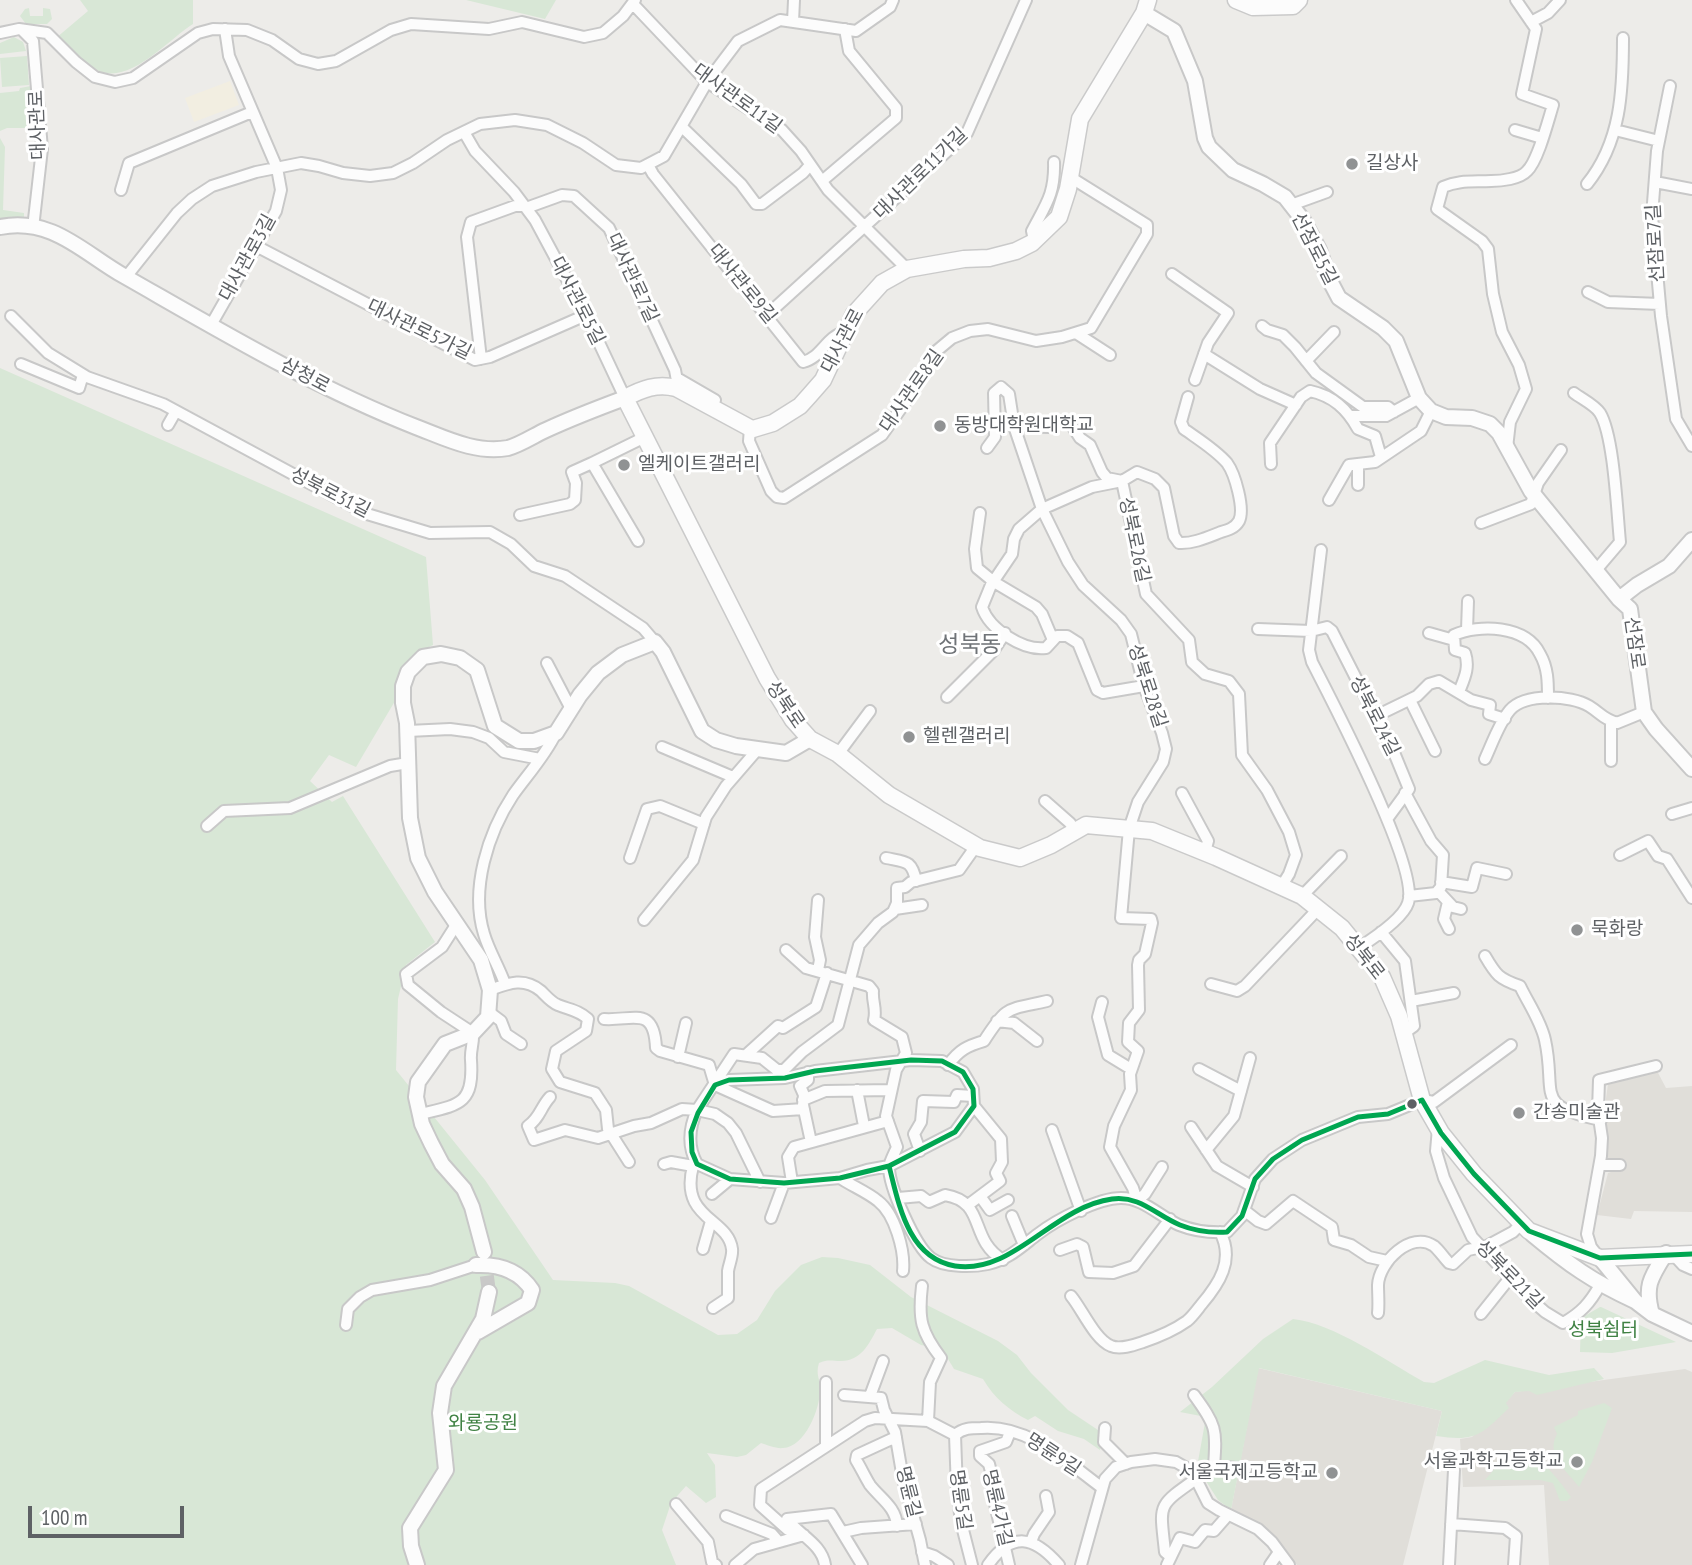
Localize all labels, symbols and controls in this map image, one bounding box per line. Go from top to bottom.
street label: 대사관로11길 [688,59,786,139]
street label: 대사관로 [25,90,51,160]
street label: 대사관로11가길 [869,123,973,225]
place label: 길상사 [1366,153,1418,175]
marker: 길상사 [1344,156,1360,172]
street label: 선잠로7길 [1643,203,1669,283]
street label: 선잠로5길 [1286,209,1342,289]
street label: 대사관로3길 [215,211,281,305]
street label: 대사관로7길 [601,230,663,326]
street label: 대사관로9길 [703,240,781,328]
street label: 대사관로5길 [545,253,609,349]
street label: 대사관로5가길 [363,295,475,365]
street label: 대사관로 [817,305,869,377]
street label: 대사관로8길 [875,345,949,437]
street label: 삼청로 [276,354,334,398]
place label: 동방대학원대학교 [954,415,1094,437]
marker: 동방대학원대학교 [932,418,948,434]
place label: 엘케이트갤러리 [638,454,760,476]
marker: 엘케이트갤러리 [616,457,632,473]
street label: 성북로31길 [286,463,374,523]
street label: 성북로26길 [1114,495,1154,585]
street label: 선잠로 [1619,615,1649,671]
district label: 성북동 [938,631,1002,659]
street label: 성북로28길 [1123,641,1171,731]
street label: 성북로24길 [1344,672,1404,760]
street label: 성북로 [761,677,809,733]
place label: 헬렌갤러리 [923,726,1010,748]
marker: 헬렌갤러리 [901,729,917,745]
place label: 묵화랑 [1591,919,1643,941]
marker: 묵화랑 [1569,922,1585,938]
street label: 성북로 [1339,929,1389,985]
unlabelled marker [1405,1097,1419,1111]
place label: 간송미술관 [1533,1102,1620,1124]
marker: 간송미술관 [1511,1105,1527,1121]
street label: 성북로21길 [1471,1236,1547,1314]
park label: 성북쉼터 [1568,1320,1638,1342]
park label: 와룡공원 [448,1413,518,1435]
street label: 명륜9길 [1021,1429,1085,1481]
place label: 서울과학고등학교 [1423,1451,1563,1473]
marker: 서울과학고등학교 [1569,1454,1585,1470]
place label: 서울국제고등학교 [1178,1462,1318,1484]
street label: 명륜길 [891,1464,925,1520]
marker: 서울국제고등학교 [1324,1465,1340,1481]
street label: 명륜4가길 [977,1467,1017,1549]
street label: 명륜5길 [944,1468,976,1532]
scale bar [32,1492,187,1536]
text: 100 m [41,1504,87,1531]

